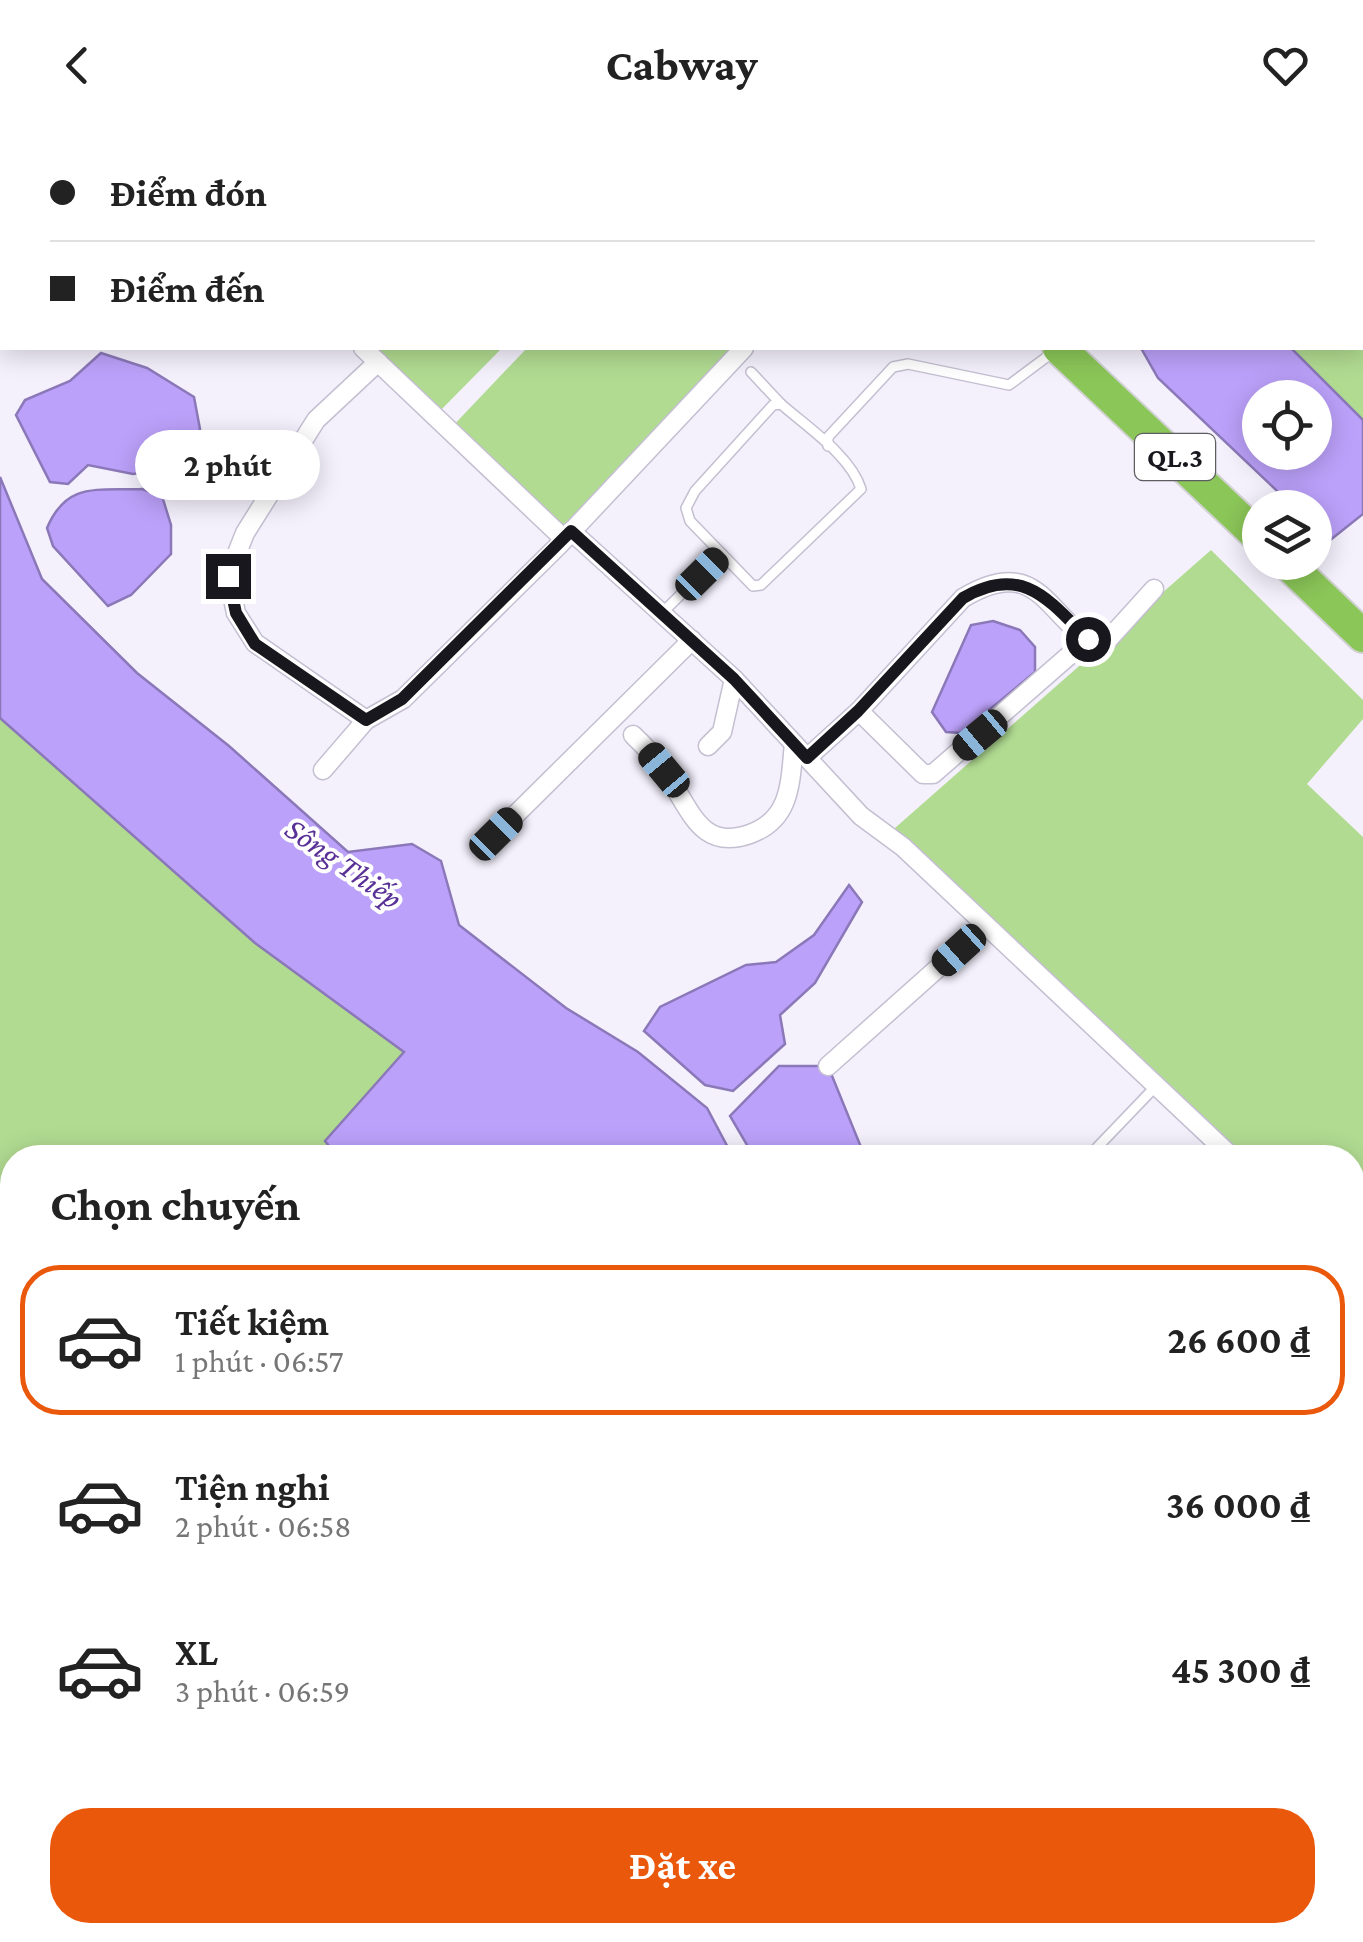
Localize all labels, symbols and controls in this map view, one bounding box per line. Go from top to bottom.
icon: back [50,38,105,93]
icon: heart [1258,38,1313,93]
text: Cabway [605,40,758,90]
text: Điểm đón [110,172,267,214]
text: Điểm đến [110,268,265,310]
map controls [1242,380,1332,580]
button: locate [1242,380,1332,470]
callout: 2 phút [136,431,320,501]
road number: QL.3 [1135,434,1215,480]
text: 2 phút [183,447,272,483]
button: layers [1242,490,1332,580]
car [670,542,734,606]
route end [206,554,251,599]
route start [1066,617,1111,662]
car [947,704,1013,766]
car [633,737,695,803]
car [464,802,528,866]
water label: Sông Thiếp [279,810,409,916]
car [927,919,991,981]
text: Chọn chuyến [50,1180,300,1230]
icon: car [55,1295,145,1385]
text: Tiết kiệm [175,1301,329,1343]
text: 26 600 ₫ [1168,1319,1310,1361]
text: 1 phút · 06:57 [175,1343,343,1379]
icon: car [55,1460,145,1550]
text: Tiện nghi [175,1466,329,1508]
text: 36 000 ₫ [1166,1484,1310,1526]
text: 2 phút · 06:58 [175,1508,351,1544]
icon: car [55,1625,145,1715]
text: XL [175,1631,218,1673]
text: 45 300 ₫ [1171,1649,1310,1691]
text: 3 phút · 06:59 [175,1673,350,1709]
button: Đặt xe [50,1808,1315,1923]

